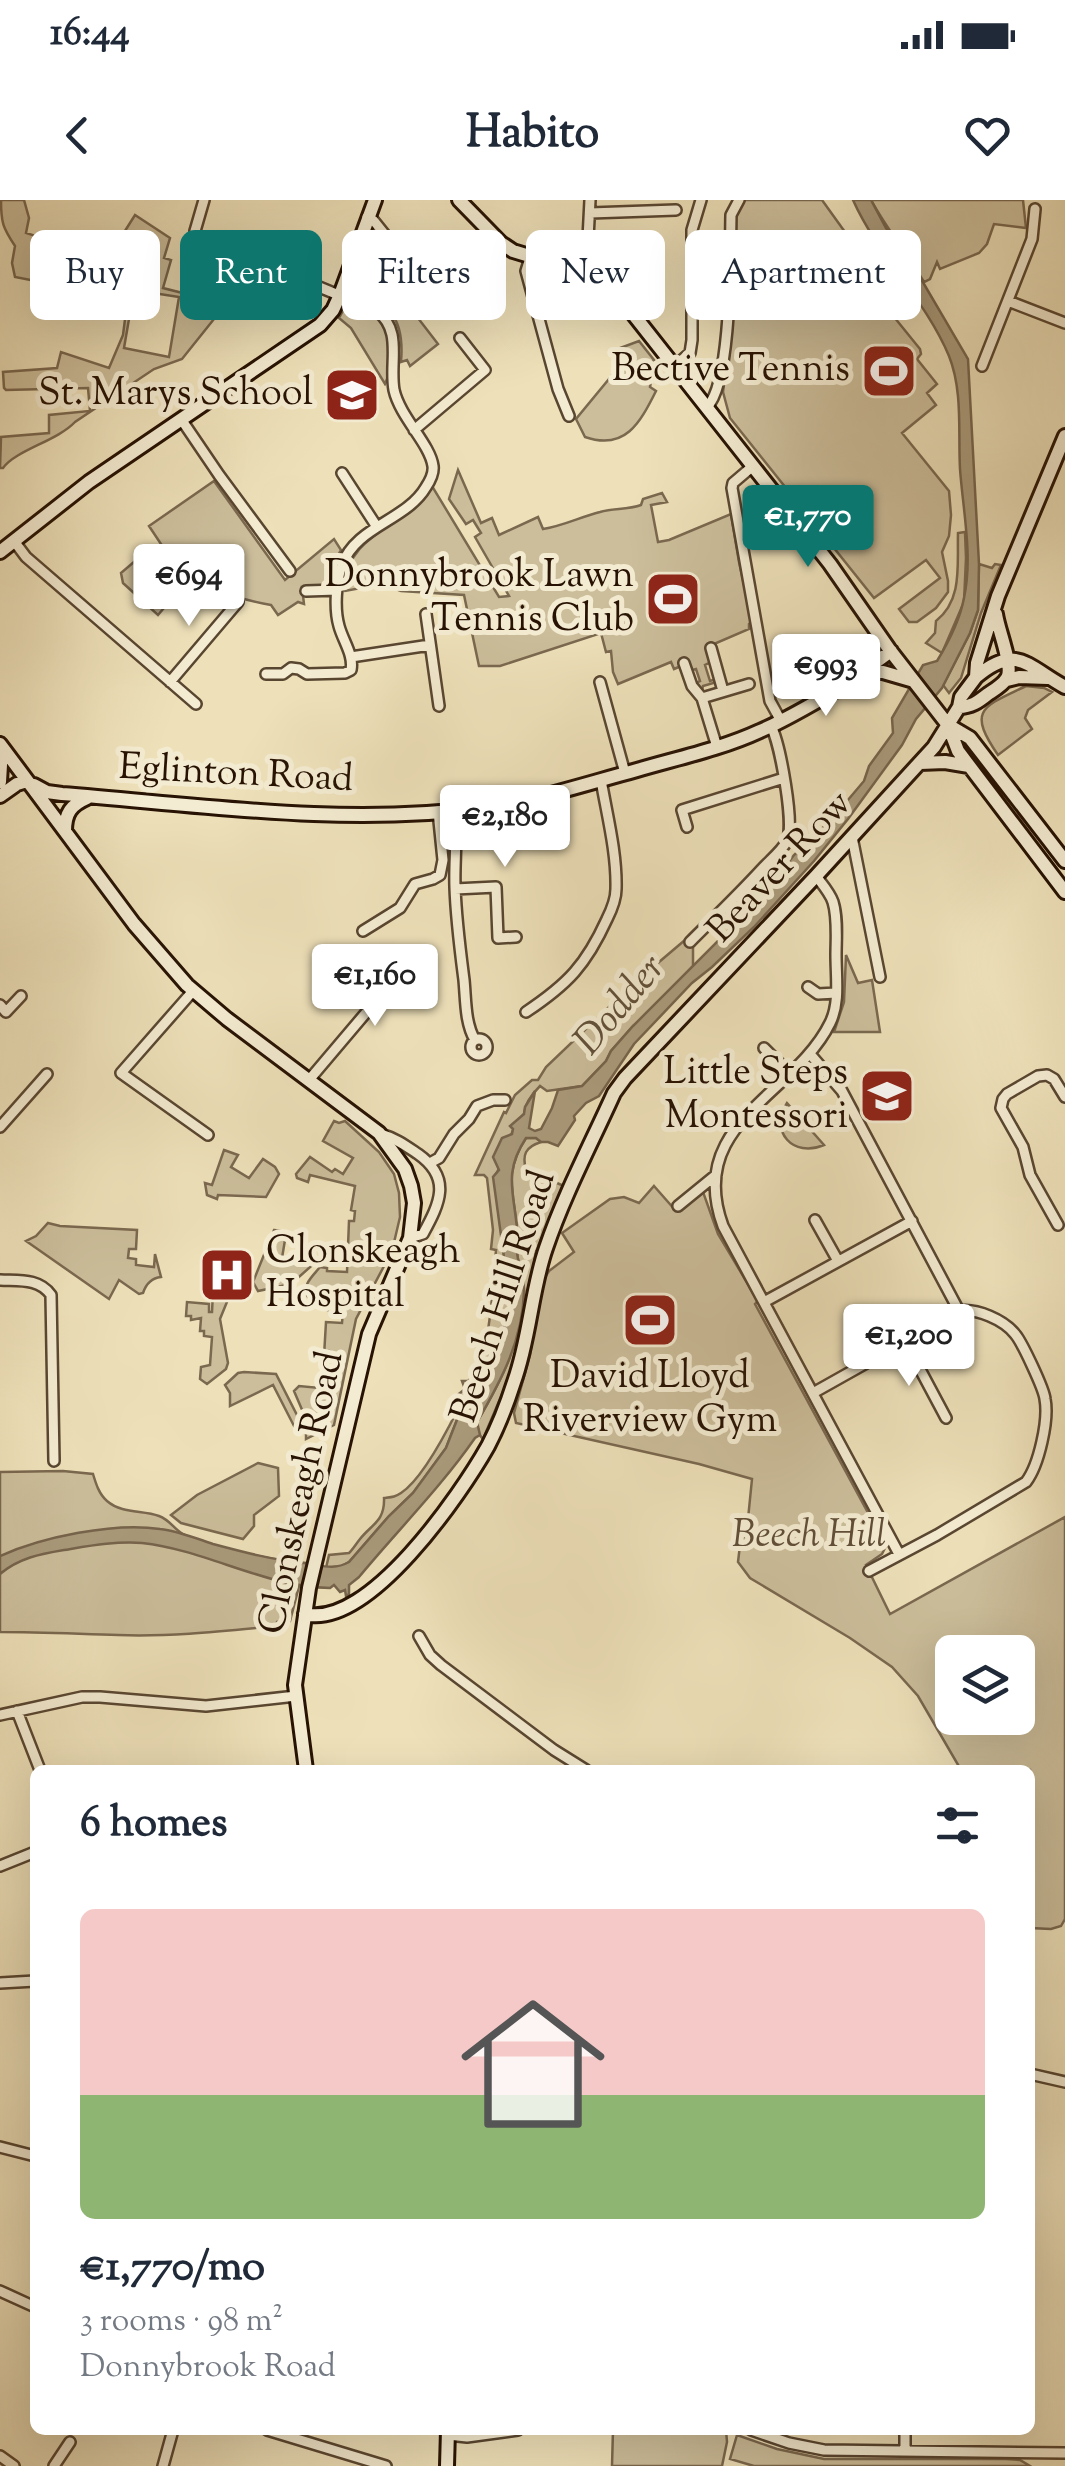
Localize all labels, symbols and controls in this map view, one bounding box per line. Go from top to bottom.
text: 16:44 [50,8,130,62]
text: Habito [466,103,599,168]
icon: back [50,108,105,163]
icon: heart [960,108,1015,163]
chip: Buy [30,230,160,320]
chip: Rent [180,230,322,320]
chip: Filters [342,230,506,320]
chip: New [526,230,665,320]
chip: Apartment [685,230,921,320]
sports icon: Bective Tennis [859,341,919,401]
place label: Bective Tennis [611,344,850,398]
school or university icon: St. Marys School [322,365,382,425]
place label: St. Marys School [38,368,313,422]
pin: €1,770 [727,485,889,570]
text: €1,770 [765,494,851,540]
pin: €694 [130,544,248,629]
place label: Donnybrook Lawn Tennis Club [325,550,634,648]
text: €694 [155,553,223,599]
sports icon: Donnybrook Lawn Tennis Club [643,569,703,629]
pin: €993 [767,634,885,719]
text: €993 [794,643,858,689]
street label: Eglinton Road [117,742,355,808]
street label: Beaver Row [696,779,866,957]
pin: €2,180 [424,785,586,870]
text: €2,180 [462,794,548,840]
water label: Dodder [562,943,680,1069]
pin: €1,160 [294,944,456,1029]
text: €1,160 [334,953,416,999]
place label: Little Steps Montessori [663,1047,848,1145]
school or university icon: Little Steps Montessori [857,1066,917,1126]
street label: Beech Hill Road [439,1164,571,1430]
place label: Clonskeagh Hospital [266,1226,461,1324]
hospital icon: Clonskeagh Hospital [197,1245,257,1305]
sports icon: David Lloyd Riverview Gym [620,1290,680,1350]
pin: €1,200 [828,1304,990,1389]
text: €1,200 [865,1313,953,1359]
street label: Clonskeagh Road [247,1346,359,1640]
place label: David Lloyd Riverview Gym [523,1351,777,1449]
park label: Beech Hill [732,1510,886,1564]
map controls [935,1635,1035,1735]
button: layers [935,1635,1035,1735]
text: 6 homes [80,1795,227,1855]
icon: filters [930,1798,985,1853]
icon: home [443,1974,623,2154]
text: €1,770/mo [80,2239,265,2299]
text: 3 rooms · 98 m² [80,2299,283,2345]
text: Donnybrook Road [80,2345,336,2391]

